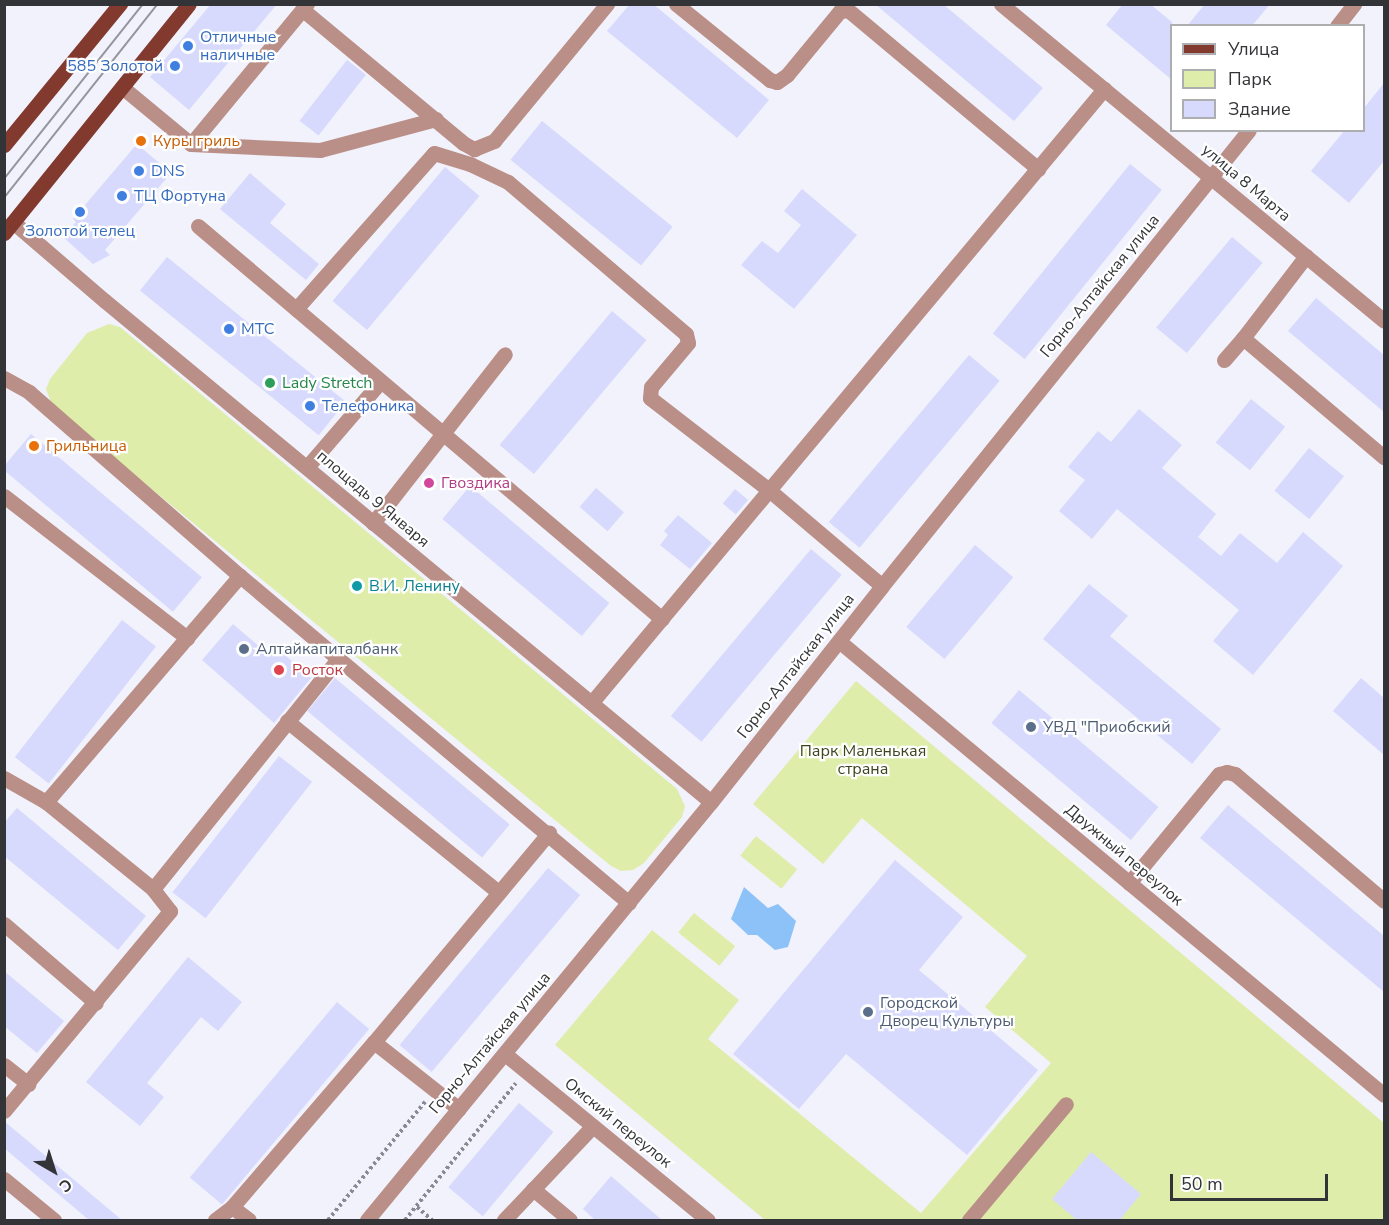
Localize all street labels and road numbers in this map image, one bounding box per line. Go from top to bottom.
street label: улица 8 Марта [1198,140,1294,226]
street label: Горно-Алтайская улица [1036,211,1164,361]
street label: площадь 9 Января [313,446,433,552]
street label: Горно-Алтайская улица [734,590,858,742]
street label: Дружный переулок [1061,800,1187,910]
street label: Горно-Алтайская улица [425,968,555,1118]
street label: Омский переулок [561,1074,675,1172]

